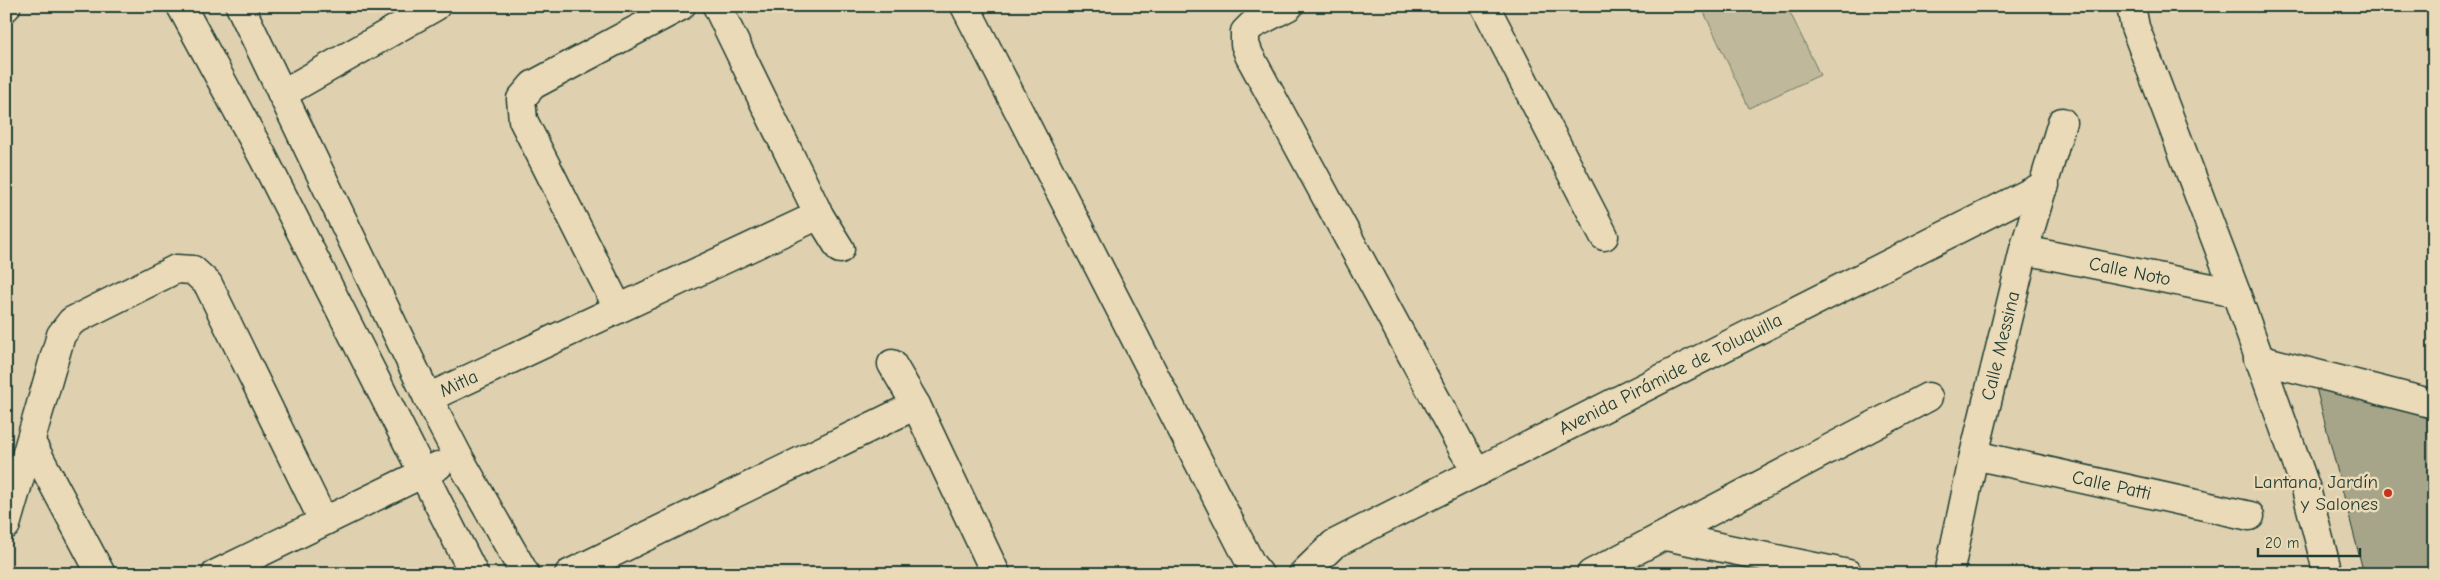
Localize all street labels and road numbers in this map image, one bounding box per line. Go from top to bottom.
street label: Calle Noto [2087,252,2173,291]
street label: Calle Messina [1977,289,2025,403]
street label: Avenida Pirámide de Toluquilla [1555,309,1786,440]
street label: Mitla [436,365,481,402]
street label: Calle Patti [2070,466,2153,505]

